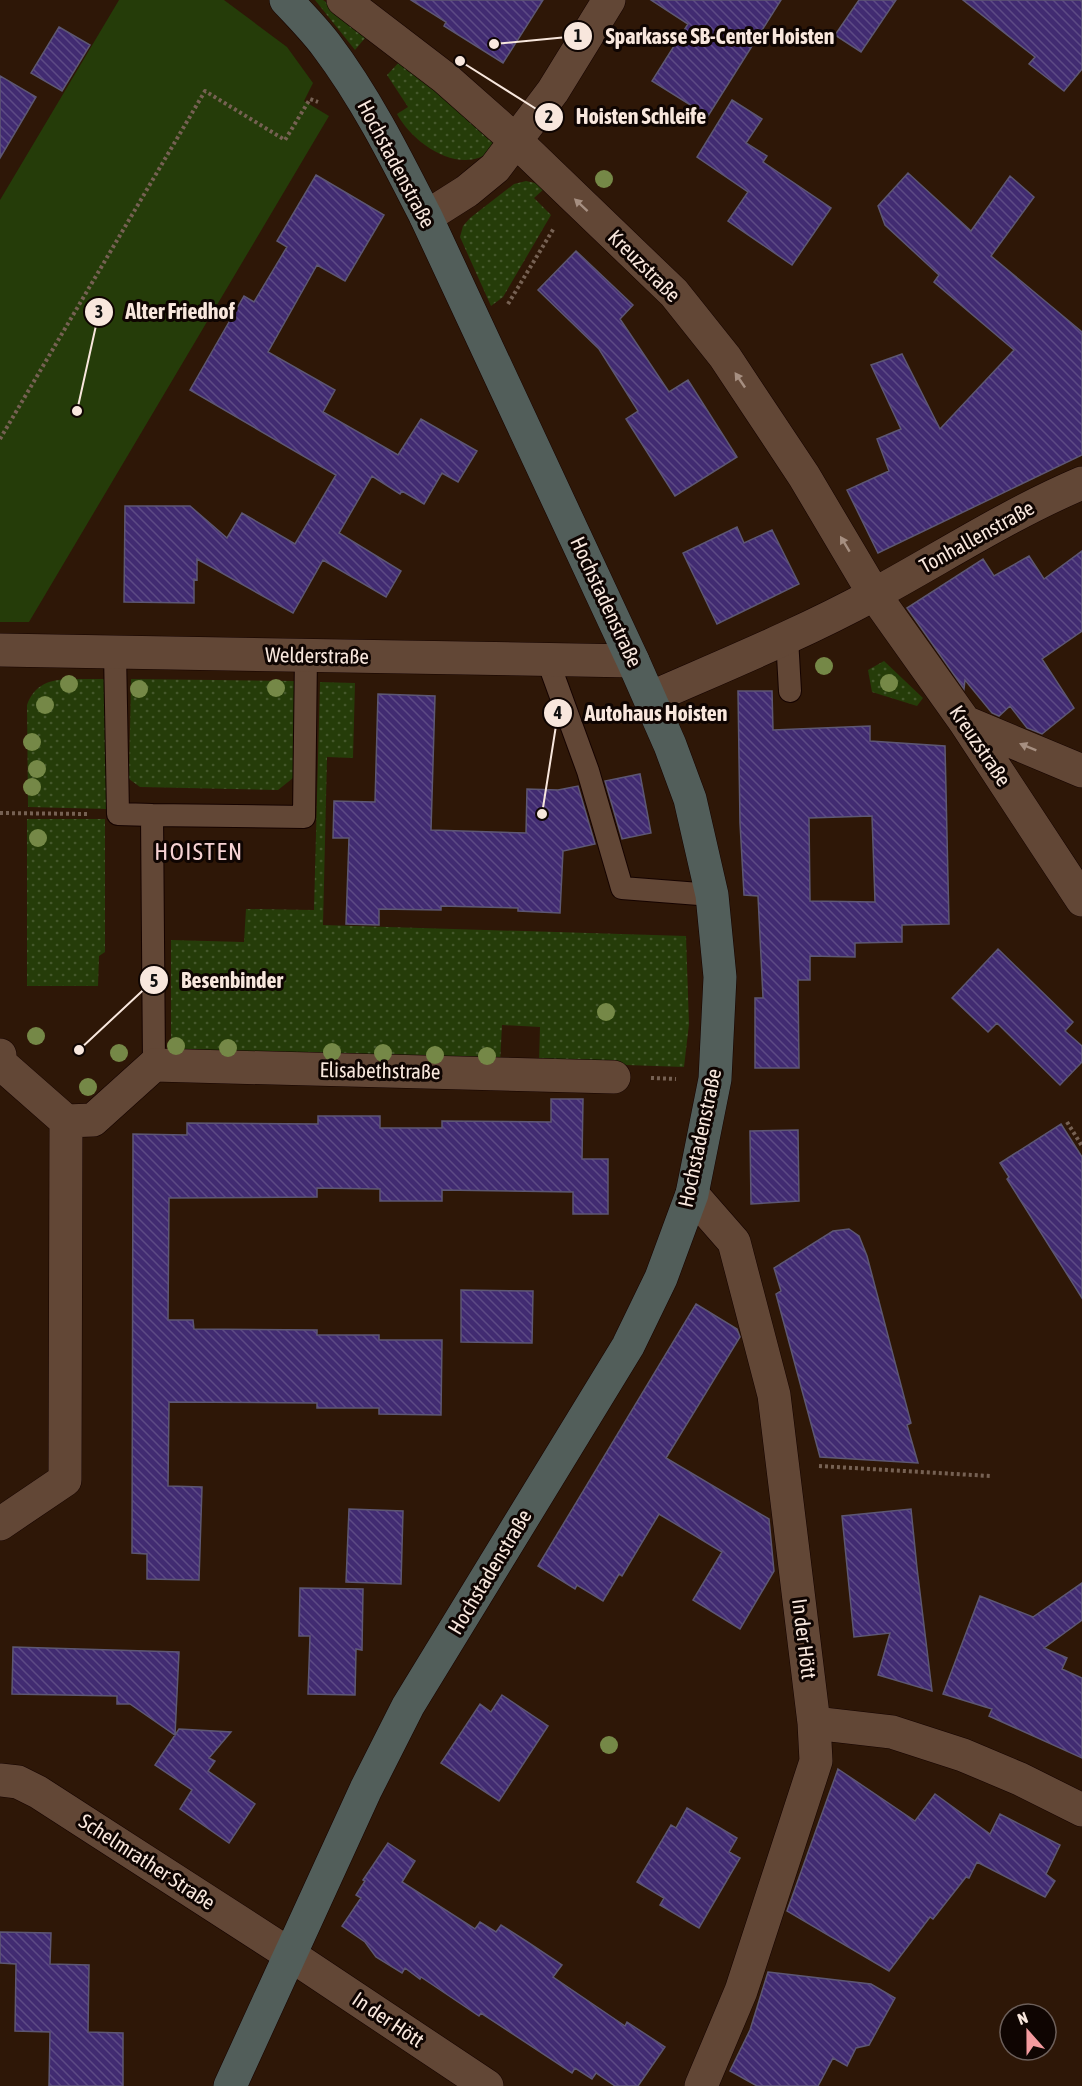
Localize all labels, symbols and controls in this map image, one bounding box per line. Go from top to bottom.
callout: Sparkasse SB-Center Hoisten [563,16,846,56]
text: Sparkasse SB-Center Hoisten [606,23,834,49]
text: 1 [574,25,582,46]
street label: Hochstadenstraße [353,95,441,232]
callout: Hoisten Schleife [534,97,718,137]
text: Hoisten Schleife [576,103,706,129]
text: 2 [545,106,553,127]
one-way arrow [575,198,589,212]
street label: Kreuzstraße [604,224,686,306]
callout: Alter Friedhof [84,292,247,332]
text: Alter Friedhof [124,298,236,324]
text: 3 [95,301,103,322]
one-way arrow [734,372,746,388]
street label: Tonhallenstraße [915,495,1038,577]
street label: Hochstadenstraße [566,532,648,671]
one-way arrow [839,536,850,552]
street label: Welderstraße [265,642,369,668]
callout: Autohaus Hoisten [543,693,739,733]
text: Autohaus Hoisten [584,700,727,726]
street label: Kreuzstraße [945,701,1017,790]
text: 4 [553,702,562,723]
one-way arrow [1019,742,1037,752]
district label: HOISTEN [154,838,244,865]
callout: Besenbinder [139,960,295,1000]
text: Besenbinder [181,967,283,993]
text: 5 [150,970,158,991]
street label: Elisabethstraße [319,1057,441,1083]
street label: Hochstadenstraße [673,1066,725,1209]
street label: Hochstadenstraße [442,1505,536,1638]
street label: In der Hött [788,1597,822,1681]
street label: Schelmrather Straße [75,1808,220,1914]
street label: In der Hött [348,1987,429,2052]
north arrow [998,2002,1058,2062]
text: N [1015,2008,1030,2028]

